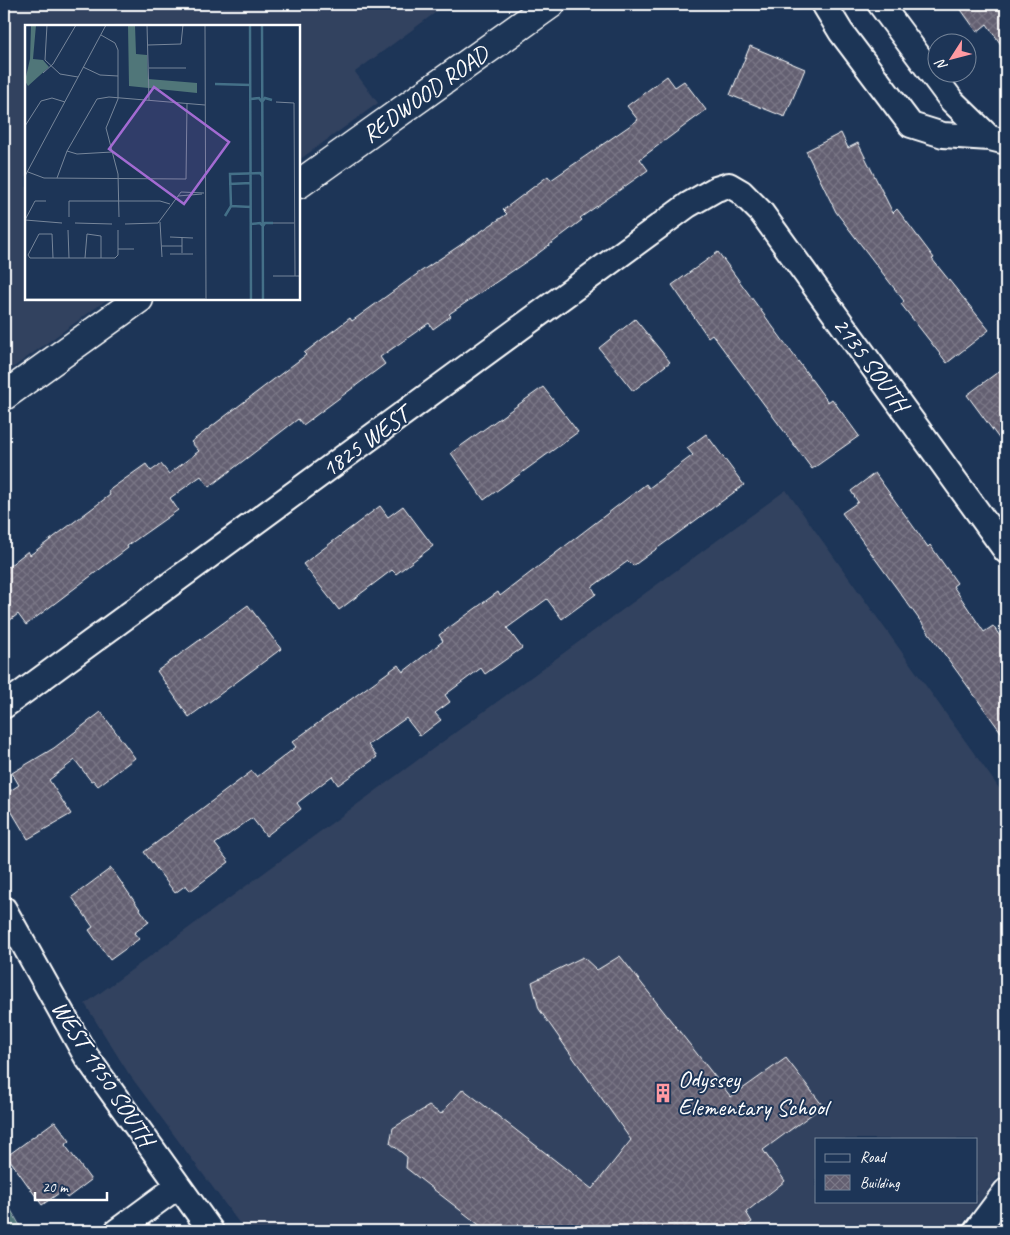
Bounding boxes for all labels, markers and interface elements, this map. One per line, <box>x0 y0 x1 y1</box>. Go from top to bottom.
inset map <box>25 25 300 300</box>
north arrow <box>928 32 978 82</box>
street label: REDWOOD ROAD <box>356 37 496 149</box>
text: N <box>931 55 951 74</box>
street label: 2135 SOUTH <box>827 311 918 421</box>
street label: 1825 WEST <box>315 397 419 484</box>
street label: WEST 1950 SOUTH <box>45 995 164 1155</box>
place label: Odyssey Elementary School <box>678 1064 832 1122</box>
building icon: Odyssey Elementary School <box>652 1082 674 1104</box>
legend <box>815 1138 978 1202</box>
text: Road <box>860 1148 887 1167</box>
scale bar <box>35 1170 108 1202</box>
text: Building <box>860 1174 900 1193</box>
text: 20 m <box>42 1178 69 1197</box>

